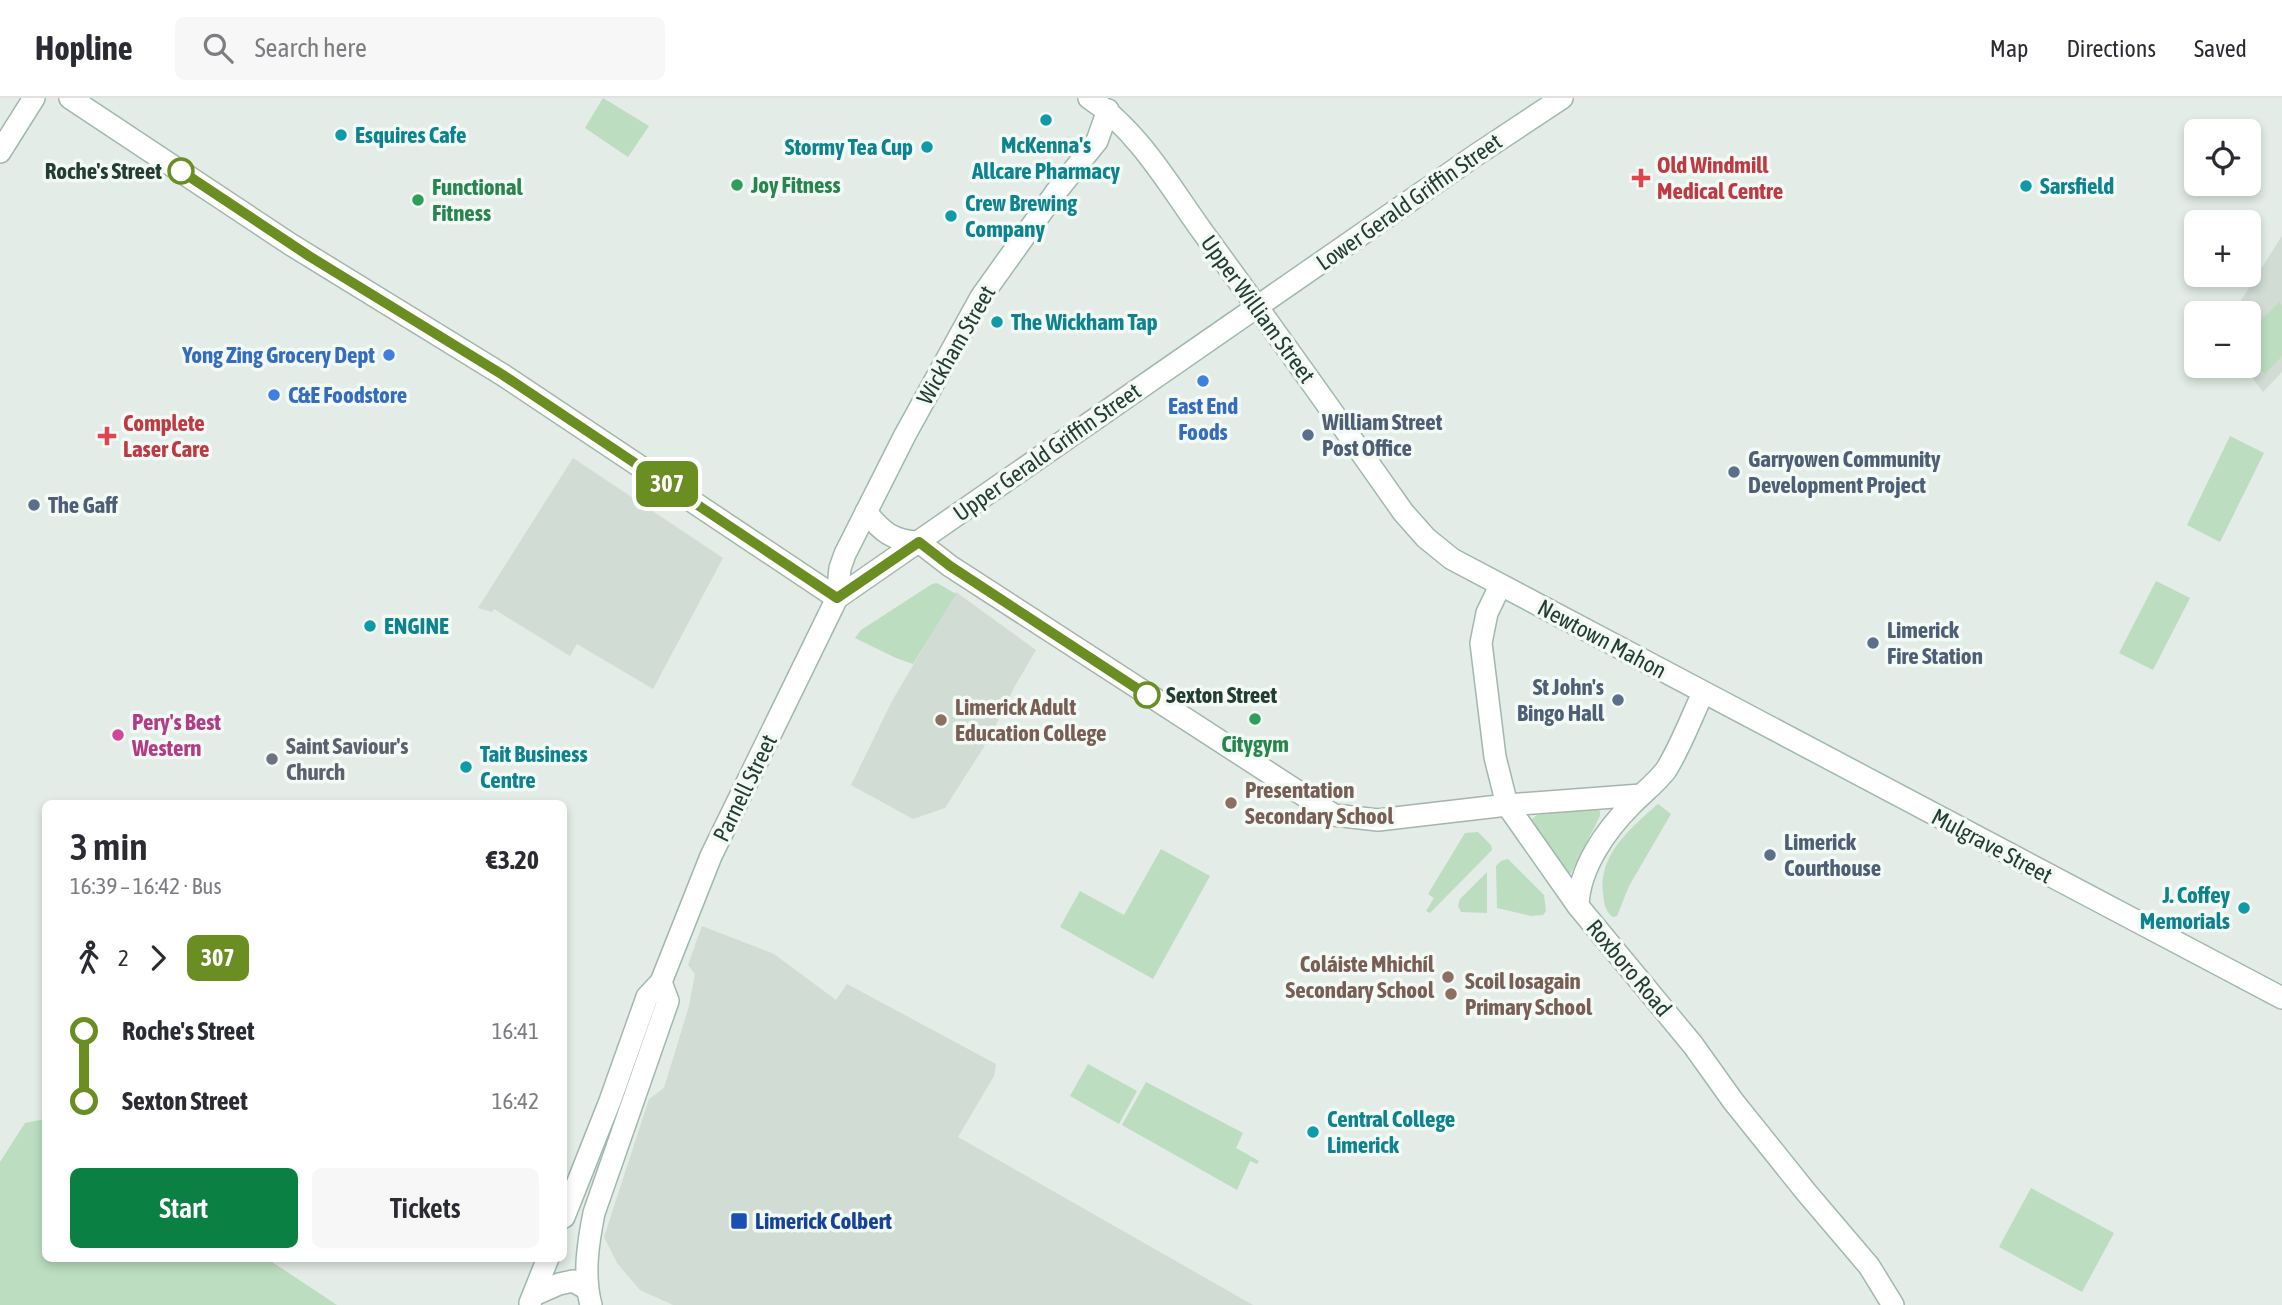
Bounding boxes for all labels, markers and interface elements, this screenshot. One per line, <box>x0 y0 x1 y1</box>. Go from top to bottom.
search box <box>175 17 665 80</box>
text: Hopline <box>35 29 133 67</box>
icon: search <box>199 29 237 67</box>
text: Search here <box>255 33 367 63</box>
text: Map <box>1990 35 2028 62</box>
text: Directions <box>2066 35 2156 62</box>
text: Saved <box>2194 35 2247 62</box>
marker: McKenna's Allcare Pharmacy <box>1038 112 1054 128</box>
map controls <box>2184 119 2261 378</box>
button: locate <box>2184 119 2261 196</box>
place label: Esquires Cafe <box>355 122 467 148</box>
marker: Esquires Cafe <box>333 127 349 143</box>
street label: Lower Gerald Griffin Street <box>1312 128 1506 276</box>
place label: McKenna's Allcare Pharmacy <box>971 132 1120 184</box>
place label: Stormy Tea Cup <box>785 134 913 160</box>
marker: Stormy Tea Cup <box>919 139 935 155</box>
place label: Old Windmill Medical Centre <box>1657 152 1783 204</box>
place label: Roche's Street <box>45 158 162 184</box>
marker: Roche's Street <box>168 158 194 184</box>
marker: Old Windmill Medical Centre <box>1631 168 1651 188</box>
place label: Joy Fitness <box>750 172 841 198</box>
place label: Sarsfield <box>2040 173 2114 199</box>
place label: Functional Fitness <box>432 174 523 226</box>
marker: Joy Fitness <box>729 177 745 193</box>
marker: Sarsfield <box>2018 178 2034 194</box>
place label: Crew Brewing Company <box>965 190 1077 242</box>
marker: Functional Fitness <box>410 192 426 208</box>
marker: Crew Brewing Company <box>943 208 959 224</box>
button: + <box>2184 210 2261 287</box>
street label: Upper William Street <box>1196 230 1320 388</box>
street label: Wickham Street <box>912 281 1000 409</box>
button: − <box>2184 301 2261 378</box>
place label: The Wickham Tap <box>1011 309 1158 335</box>
marker: The Wickham Tap <box>989 314 1005 330</box>
place label: Yong Zing Grocery Dept <box>181 342 375 368</box>
marker: Yong Zing Grocery Dept <box>381 347 397 363</box>
marker: East End Foods <box>1195 373 1211 389</box>
street label: Upper Gerald Griffin Street <box>949 378 1145 526</box>
place label: C&E Foodstore <box>288 382 407 408</box>
marker: C&E Foodstore <box>266 387 282 403</box>
place label: East End Foods <box>1168 393 1238 445</box>
place label: William Street Post Office <box>1321 409 1443 461</box>
place label: Complete Laser Care <box>123 410 209 462</box>
marker: Complete Laser Care <box>97 426 117 446</box>
marker: William Street Post Office <box>1300 427 1316 443</box>
place label: Garryowen Community Development Project <box>1748 446 1941 498</box>
line badge: 307 <box>627 461 707 507</box>
marker: Garryowen Community Development Project <box>1726 464 1742 480</box>
text: 307 <box>650 470 684 497</box>
place label: The Gaff <box>48 492 118 518</box>
marker: The Gaff <box>26 497 42 513</box>
street label: Newtown Mahon <box>1533 594 1671 684</box>
place label: ENGINE <box>384 613 449 639</box>
place label: Limerick Fire Station <box>1887 617 1983 669</box>
marker: ENGINE <box>362 618 378 634</box>
marker: Limerick Fire Station <box>1865 635 1881 651</box>
place label: St John's Bingo Hall <box>1517 674 1605 726</box>
marker: Sexton Street <box>1134 682 1160 708</box>
place label: Sexton Street <box>1166 682 1278 708</box>
marker: St John's Bingo Hall <box>1610 692 1626 708</box>
place label: Limerick Adult Education College <box>955 694 1106 746</box>
place label: Pery's Best Western <box>131 709 221 761</box>
marker: Citygym <box>1247 711 1263 727</box>
marker: Limerick Adult Education College <box>933 712 949 728</box>
marker: Pery's Best Western <box>110 727 126 743</box>
street label: Parnell Street <box>708 730 782 846</box>
place label: Citygym <box>1221 731 1289 757</box>
place label: Saint Saviour's Church <box>286 733 408 785</box>
place label: Tait Business Centre <box>480 741 588 793</box>
marker: Saint Saviour's Church <box>264 751 280 767</box>
marker: Tait Business Centre <box>458 759 474 775</box>
place label: Presentation Secondary School <box>1245 777 1394 829</box>
marker: Presentation Secondary School <box>1223 795 1239 811</box>
street label: Mulgrave Street <box>1927 803 2057 889</box>
text: 3 min <box>70 825 148 868</box>
place label: Limerick Courthouse <box>1784 829 1881 881</box>
text: €3.20 <box>486 845 539 875</box>
marker: Limerick Courthouse <box>1762 847 1778 863</box>
text: 16:39 – 16:42 · Bus <box>70 873 222 899</box>
place label: J. Coffey Memorials <box>2140 882 2231 934</box>
marker: J. Coffey Memorials <box>2236 900 2252 916</box>
street label: Roxboro Road <box>1581 915 1677 1021</box>
icon: walk <box>70 939 108 977</box>
icon: forward <box>139 939 177 977</box>
text: 307 <box>201 944 235 971</box>
text: 2 <box>118 945 129 971</box>
place label: Coláiste Mhichíl Secondary School <box>1285 951 1435 1003</box>
place label: Scoil Iosagain Primary School <box>1465 968 1593 1020</box>
marker: Coláiste Mhichíl Secondary School <box>1440 969 1456 985</box>
marker: Scoil Iosagain Primary School <box>1443 986 1459 1002</box>
text: Roche's Street <box>122 1016 255 1046</box>
text: 16:41 <box>492 1018 539 1044</box>
text: Sexton Street <box>122 1086 248 1116</box>
text: 16:42 <box>492 1088 539 1114</box>
place label: Central College Limerick <box>1327 1106 1455 1158</box>
marker: Central College Limerick <box>1305 1124 1321 1140</box>
button: Start <box>70 1168 298 1248</box>
button: Tickets <box>312 1168 539 1248</box>
place label: Limerick Colbert <box>755 1208 892 1234</box>
marker: Limerick Colbert <box>729 1211 749 1231</box>

